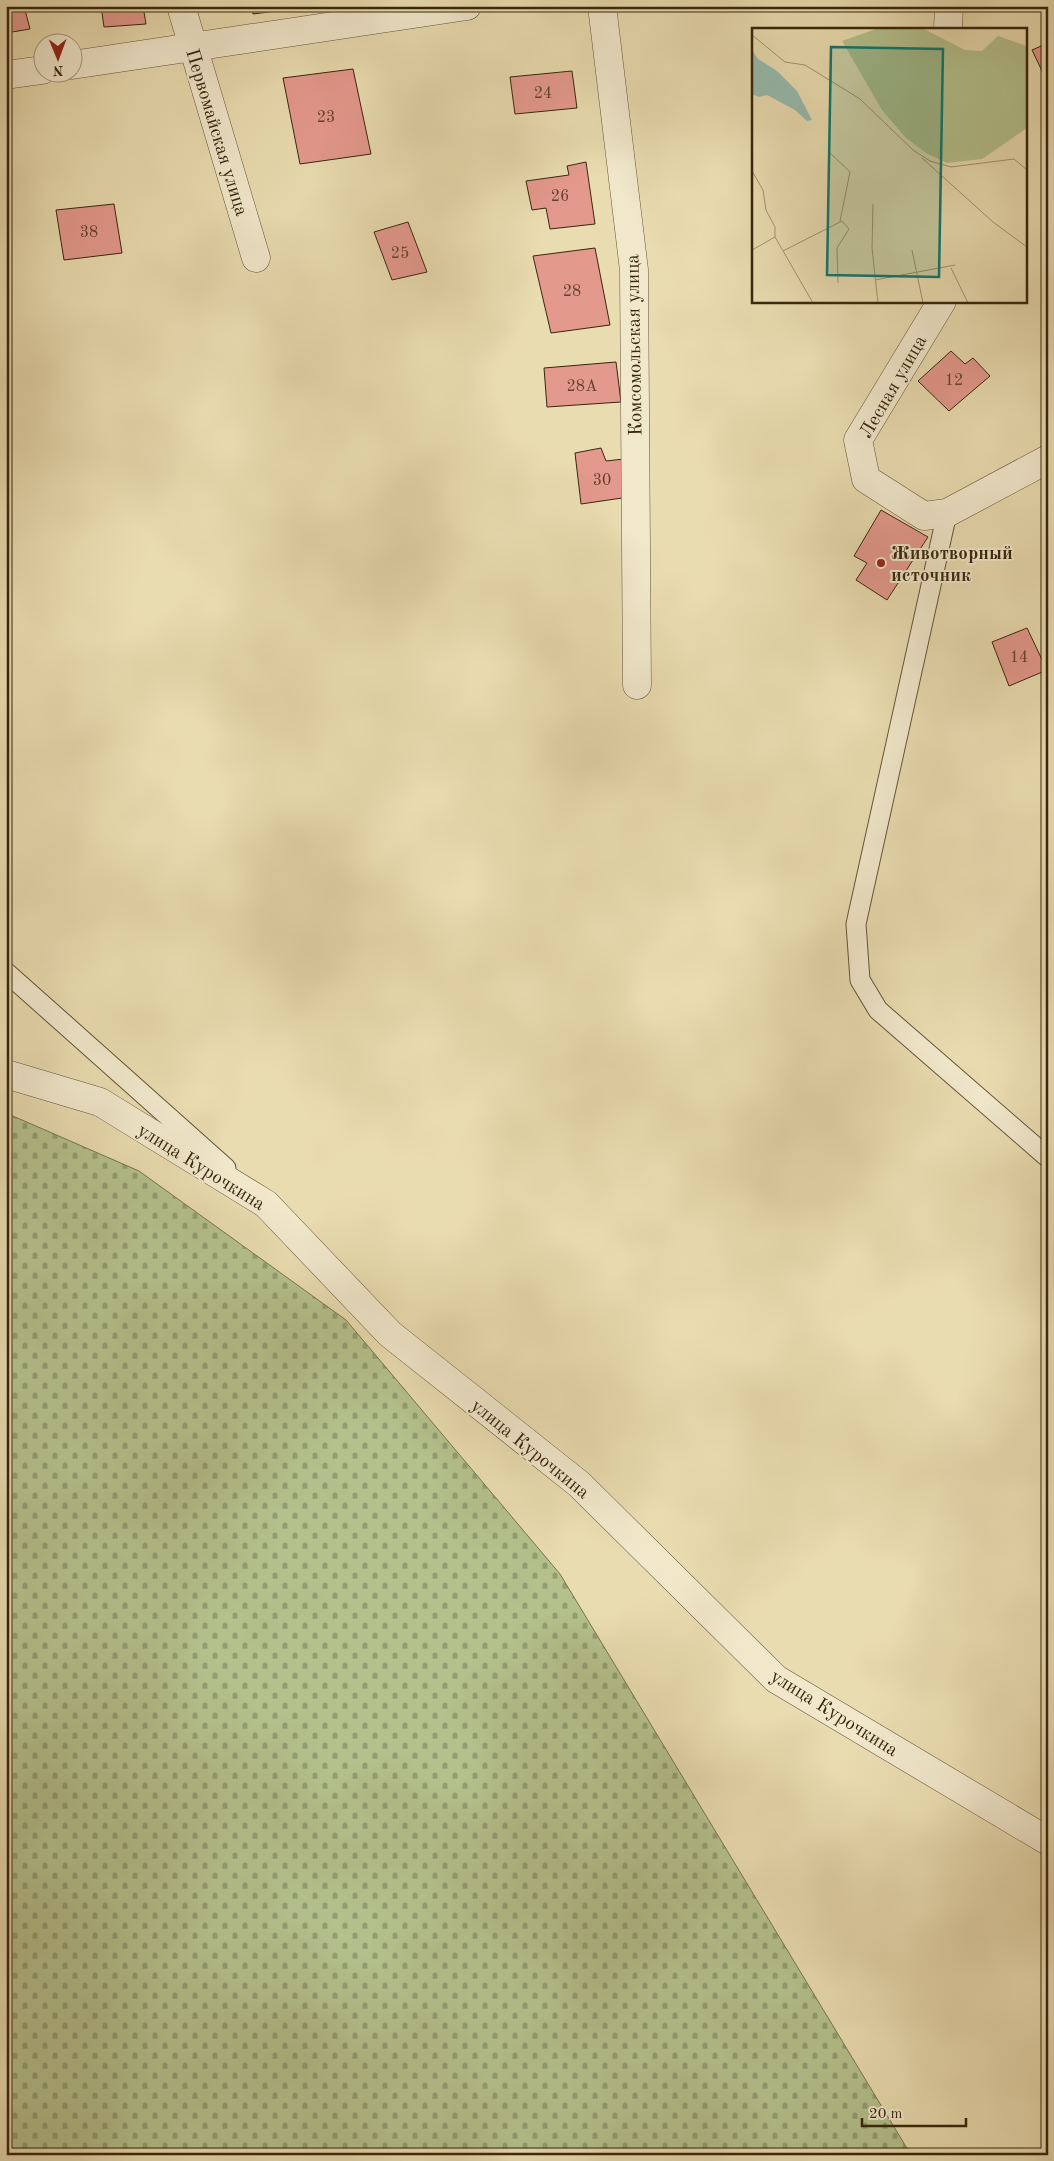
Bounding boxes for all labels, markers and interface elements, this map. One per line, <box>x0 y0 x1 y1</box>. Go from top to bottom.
inset map <box>752 28 1026 302</box>
north arrow <box>32 32 82 82</box>
street label: Первомайская улица <box>181 47 250 219</box>
text: N <box>52 63 64 77</box>
house number: 24 <box>534 86 552 102</box>
house number: 23 <box>317 110 335 126</box>
house number: 26 <box>551 189 569 205</box>
house number: 38 <box>80 225 98 241</box>
house number: 25 <box>391 246 409 262</box>
street label: Комсомольская улица <box>624 253 647 436</box>
house number: 28 <box>563 284 581 300</box>
street label: Лесная улица <box>857 332 932 442</box>
house number: 12 <box>945 373 963 389</box>
house number: 28А <box>567 379 597 395</box>
house number: 30 <box>593 473 611 489</box>
place label: Животворный источник <box>891 545 1013 586</box>
marker: Животворный источник <box>875 557 887 569</box>
house number: 14 <box>1010 650 1028 666</box>
street label: улица Курочкина <box>134 1121 268 1215</box>
street label: улица Курочкина <box>467 1397 593 1504</box>
street label: улица Курочкина <box>767 1667 901 1761</box>
scale bar <box>862 2096 965 2128</box>
text: 20 m <box>869 2107 903 2122</box>

